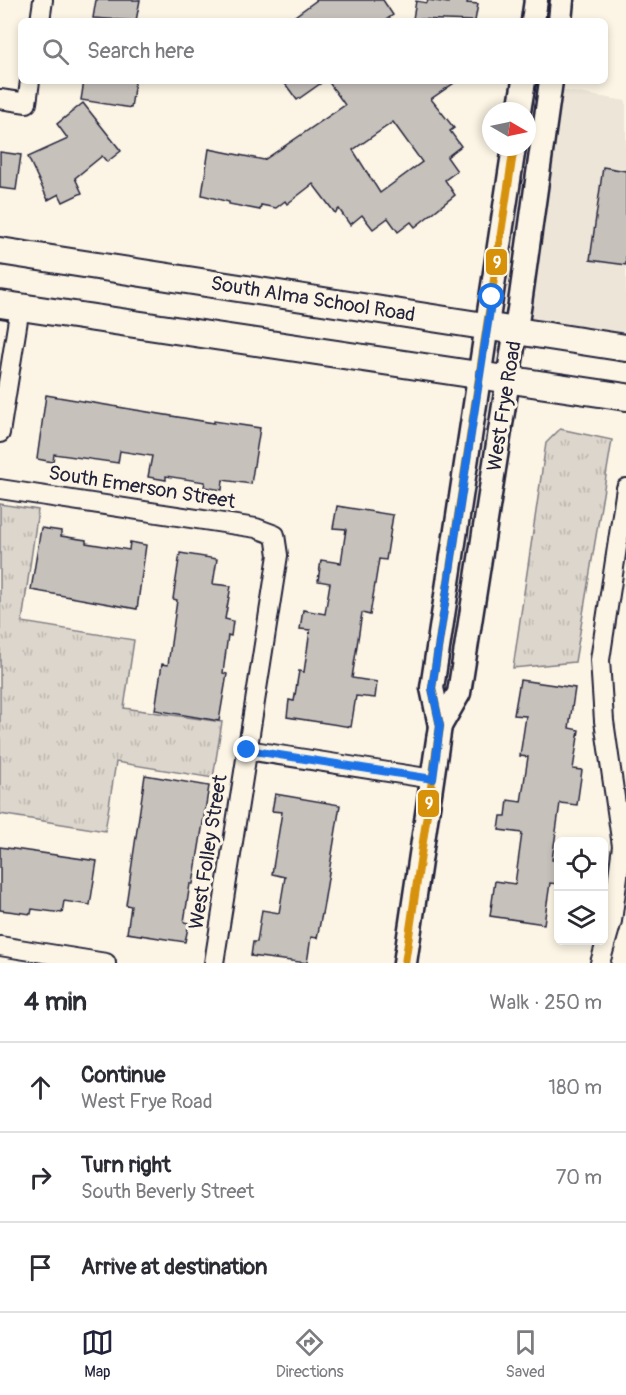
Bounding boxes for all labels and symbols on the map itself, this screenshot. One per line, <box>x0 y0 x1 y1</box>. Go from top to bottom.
north arrow <box>482 102 536 156</box>
line badge: 9 <box>485 248 508 276</box>
text: 9 <box>493 253 501 273</box>
street label: South Alma School Road <box>209 270 417 328</box>
route start <box>478 283 504 309</box>
street label: West Frye Road <box>481 339 527 473</box>
street label: South Emerson Street <box>47 460 238 514</box>
route end <box>233 736 259 762</box>
street label: West Folley Street <box>183 772 233 931</box>
line badge: 9 <box>417 789 440 818</box>
text: 9 <box>425 794 433 814</box>

